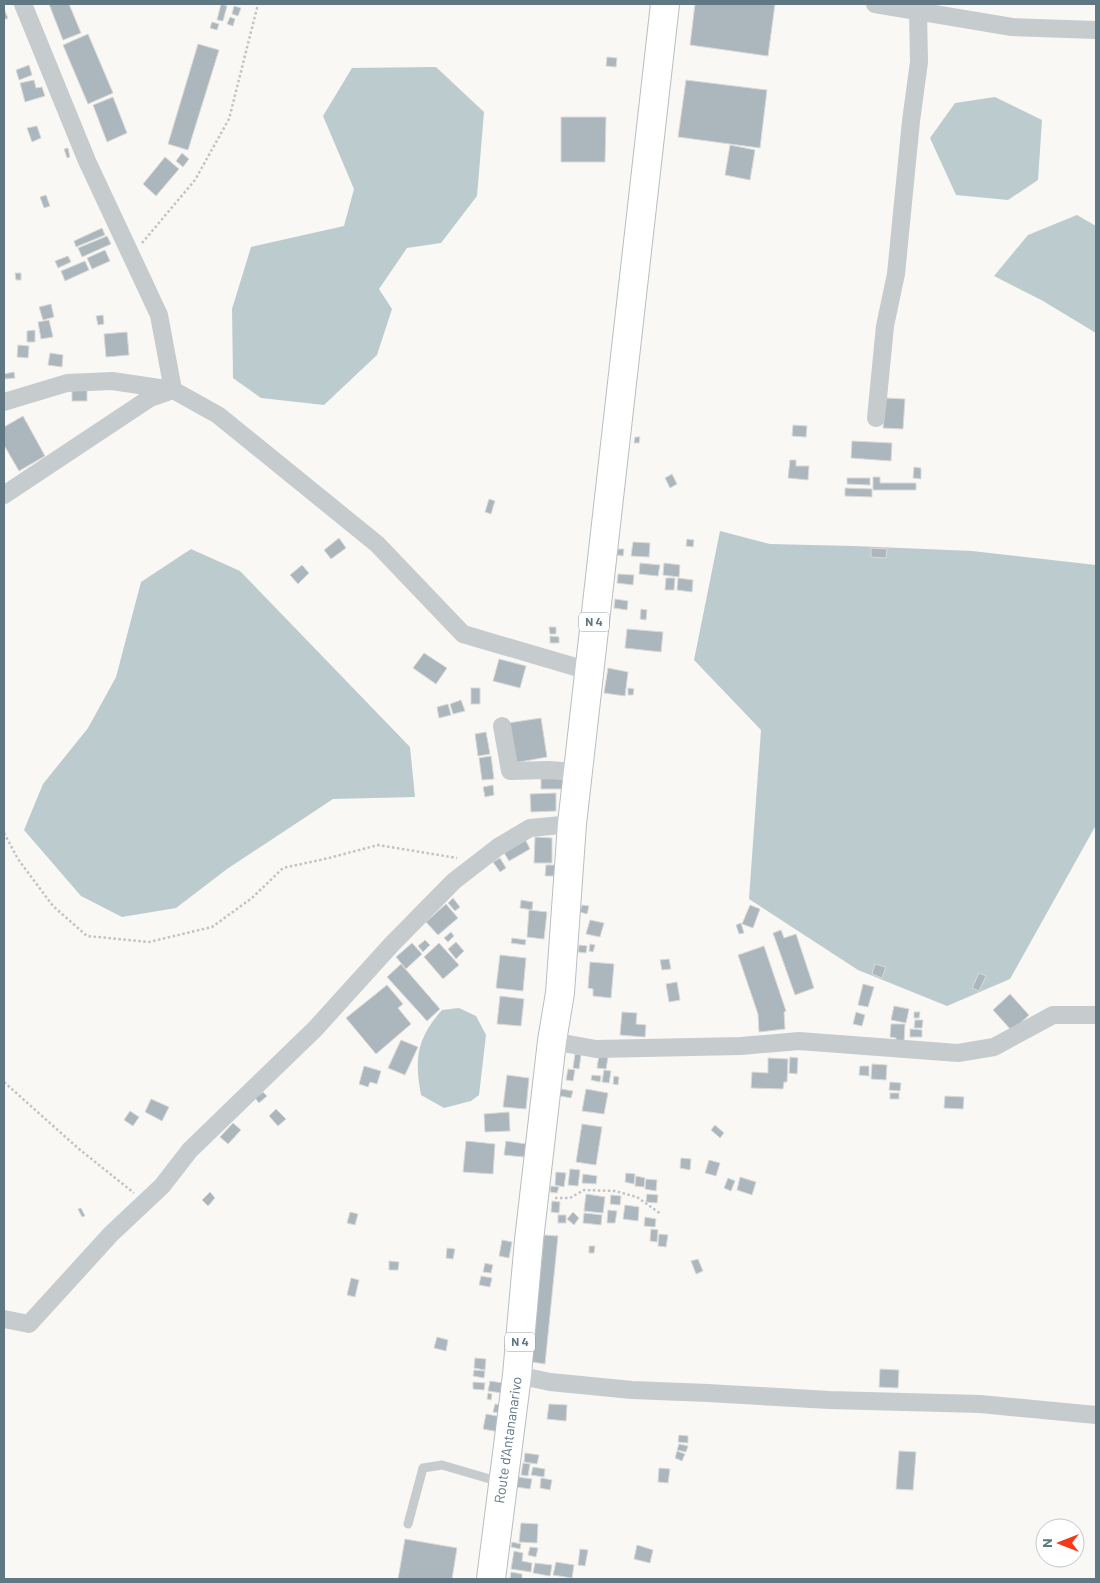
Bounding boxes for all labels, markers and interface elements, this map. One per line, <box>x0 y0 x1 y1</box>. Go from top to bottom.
road number: N 4 <box>579 612 609 632</box>
road number: N 4 <box>505 1332 535 1351</box>
street label: Route d'Antananarivo <box>490 1375 525 1504</box>
north arrow <box>1035 1518 1085 1568</box>
text: N <box>1038 1538 1055 1548</box>

